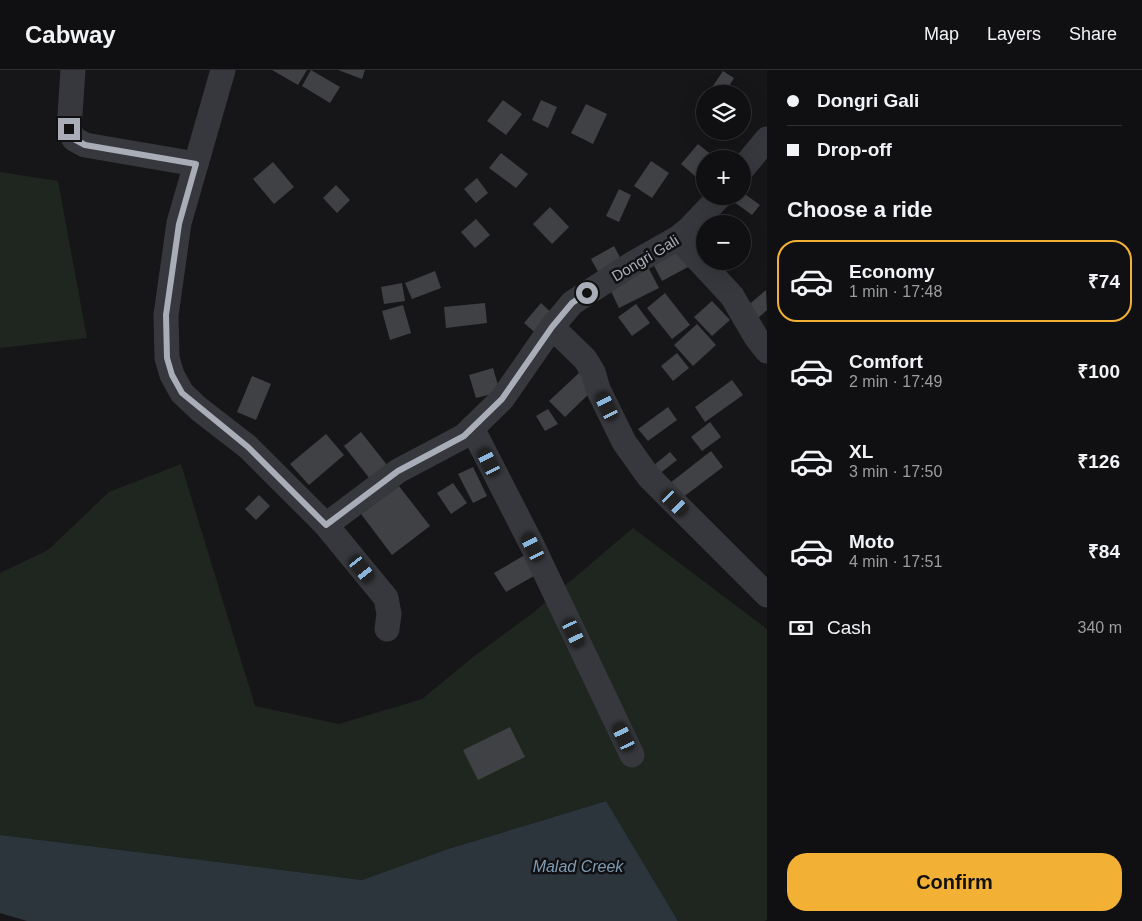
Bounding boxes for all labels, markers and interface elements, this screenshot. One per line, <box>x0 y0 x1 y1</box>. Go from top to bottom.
text: Cabway <box>25 21 116 48</box>
text: Map <box>924 24 959 44</box>
text: Layers <box>987 24 1041 44</box>
text: Share <box>1069 24 1117 44</box>
map controls <box>696 85 751 270</box>
button: layers <box>696 85 751 140</box>
text: Dongri Gali <box>817 90 919 111</box>
route end <box>58 118 80 140</box>
text: Drop-off <box>817 139 892 160</box>
button: + <box>696 150 751 205</box>
text: Choose a ride <box>787 197 932 222</box>
button: − <box>696 215 751 270</box>
street label: Dongri Gali <box>608 231 682 285</box>
icon: car <box>789 259 834 304</box>
text: Economy <box>849 261 935 282</box>
text: ₹74 <box>1088 271 1120 292</box>
route start <box>576 282 598 304</box>
text: 1 min · 17:48 <box>849 283 942 300</box>
icon: car <box>789 349 834 394</box>
text: Comfort <box>849 351 923 372</box>
text: ₹100 <box>1077 361 1120 382</box>
text: 2 min · 17:49 <box>849 373 942 390</box>
car <box>593 389 620 423</box>
icon: car <box>789 439 834 484</box>
text: XL <box>849 441 873 462</box>
car <box>475 445 502 479</box>
text: ₹126 <box>1077 451 1120 472</box>
text: 3 min · 17:50 <box>849 463 942 480</box>
car <box>659 487 690 519</box>
icon: car <box>789 529 834 574</box>
car <box>519 530 546 564</box>
text: Moto <box>849 531 894 552</box>
text: ₹84 <box>1088 541 1120 562</box>
car <box>346 553 377 585</box>
text: 4 min · 17:51 <box>849 553 942 570</box>
icon: cash <box>787 614 815 642</box>
car <box>560 616 587 650</box>
text: Cash <box>827 617 871 638</box>
text: 340 m <box>1078 619 1122 636</box>
car <box>610 720 637 754</box>
button: Confirm <box>787 853 1122 911</box>
water label: Malad Creek <box>533 858 624 875</box>

